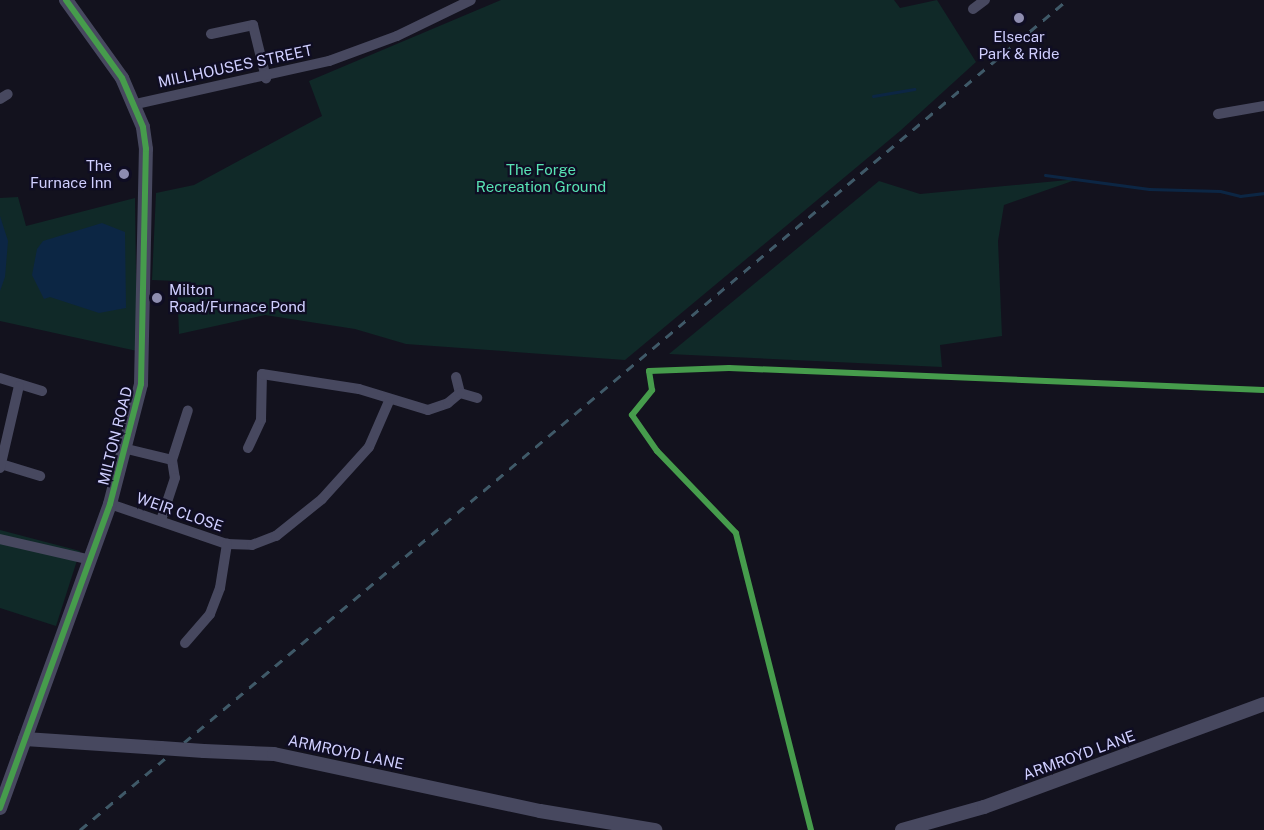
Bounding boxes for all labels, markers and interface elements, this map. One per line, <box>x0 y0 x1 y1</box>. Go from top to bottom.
marker: Elsecar Park & Ride <box>1012 11 1026 25</box>
place label: Elsecar Park & Ride <box>978 27 1060 62</box>
street label: MILLHOUSES STREET <box>156 41 314 91</box>
place label: The Furnace Inn <box>30 156 112 191</box>
park label: The Forge Recreation Ground <box>476 160 606 195</box>
marker: The Furnace Inn <box>117 167 131 181</box>
place label: Milton Road/Furnace Pond <box>169 280 306 315</box>
marker: Milton Road/Furnace Pond <box>150 291 164 305</box>
street label: MILTON ROAD <box>94 385 136 487</box>
street label: WEIR CLOSE <box>134 489 226 535</box>
street label: ARMROYD LANE <box>1020 726 1138 784</box>
street label: ARMROYD LANE <box>286 731 406 773</box>

